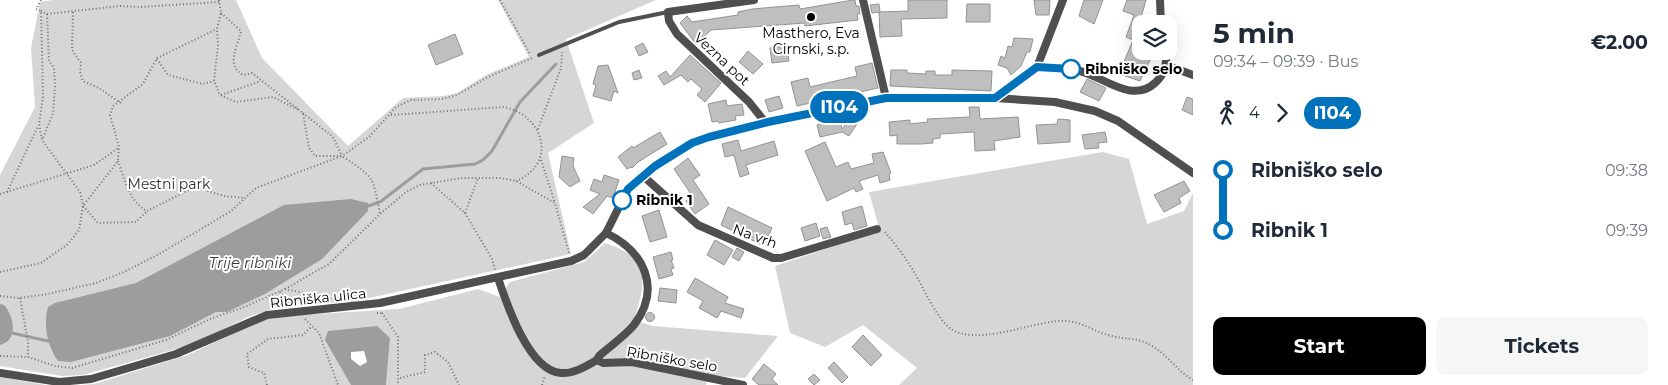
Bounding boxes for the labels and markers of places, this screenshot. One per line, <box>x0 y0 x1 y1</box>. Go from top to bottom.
marker: Masthero, Eva Cirnski, s.p. <box>805 11 817 23</box>
place label: Masthero, Eva Cirnski, s.p. <box>762 24 860 58</box>
marker: Ribniško selo <box>1061 59 1081 79</box>
place label: Ribniško selo <box>1085 60 1182 78</box>
marker: Ribnik 1 <box>612 190 632 210</box>
place label: Ribnik 1 <box>636 191 693 209</box>

